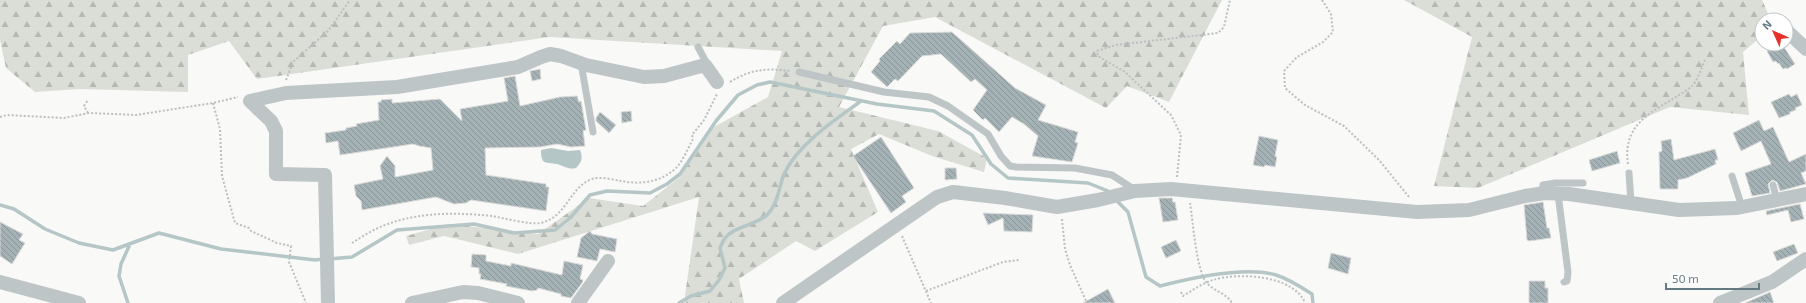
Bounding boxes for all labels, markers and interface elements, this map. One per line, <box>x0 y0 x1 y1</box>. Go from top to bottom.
north arrow <box>1754 12 1794 52</box>
text: N <box>1759 17 1774 32</box>
scale bar <box>1666 265 1759 291</box>
text: 50 m <box>1672 271 1699 285</box>

